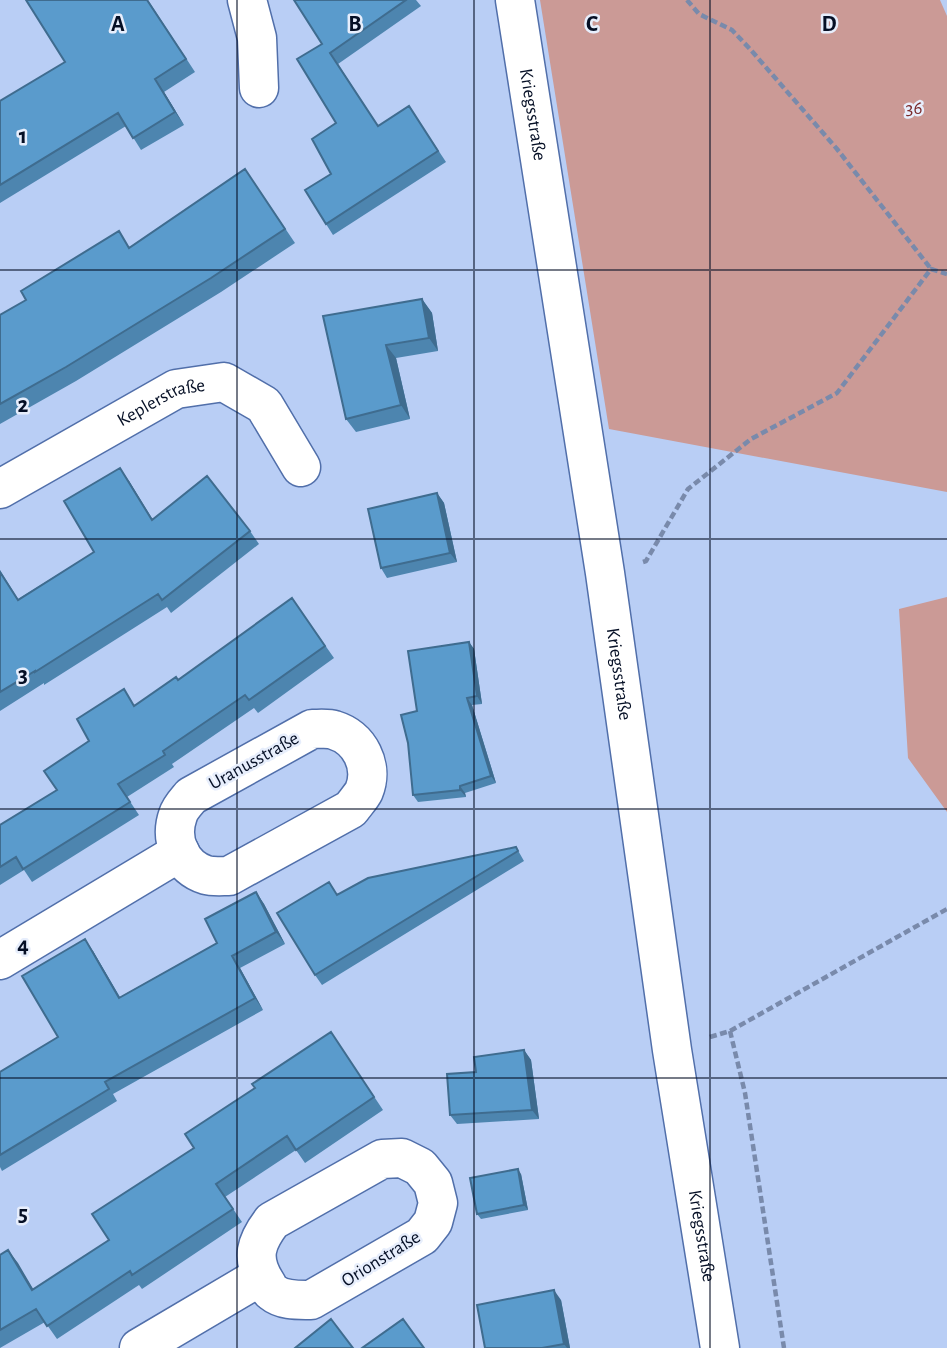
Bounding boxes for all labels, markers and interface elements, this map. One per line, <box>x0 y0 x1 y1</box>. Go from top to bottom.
text: A <box>111 13 125 36</box>
text: B <box>348 13 362 36</box>
text: C <box>586 13 598 36</box>
text: D <box>821 13 837 36</box>
street label: Kriegsstraße <box>516 67 550 162</box>
park label: 36 <box>906 99 922 118</box>
text: 1 <box>19 125 27 148</box>
street label: Keplerstraße <box>114 375 206 430</box>
text: 2 <box>18 394 29 417</box>
street label: Kriegsstraße <box>603 627 635 721</box>
text: 3 <box>18 664 28 687</box>
street label: Uranusstraße <box>206 729 302 793</box>
text: 4 <box>17 934 29 957</box>
street label: Kriegsstraße <box>685 1189 719 1283</box>
text: 5 <box>18 1203 28 1226</box>
street label: Orionstraße <box>338 1227 424 1291</box>

